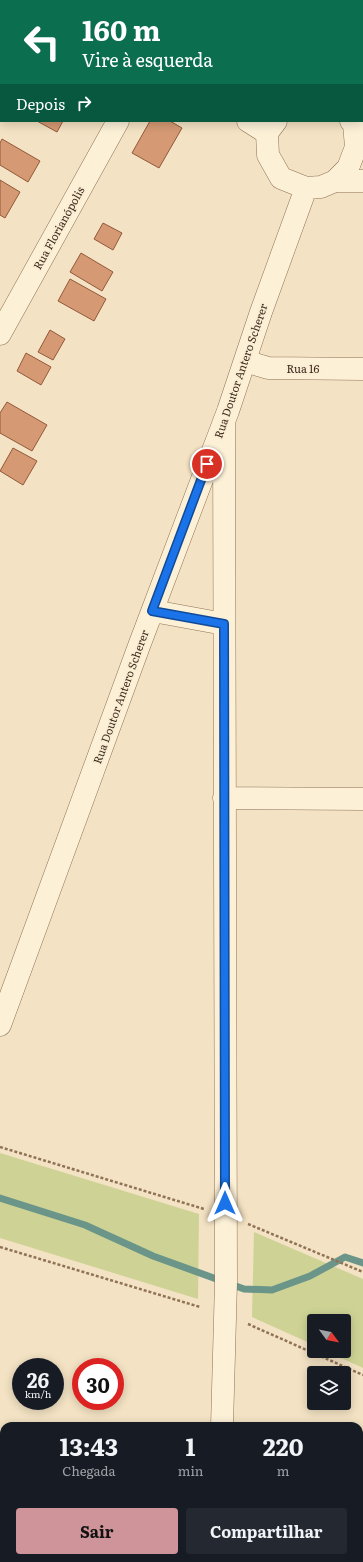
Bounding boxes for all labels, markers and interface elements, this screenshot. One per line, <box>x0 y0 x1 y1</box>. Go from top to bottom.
text: 160 m <box>82 8 161 50</box>
icon: left <box>16 16 68 68</box>
text: Vire à esquerda <box>82 46 213 73</box>
text: Depois <box>16 92 65 115</box>
icon: right <box>73 92 95 114</box>
street label: Rua Florianópolis <box>29 183 88 272</box>
street label: Rua Doutor Antero Scherer <box>209 300 271 440</box>
street label: Rua 16 <box>287 360 320 376</box>
pin <box>190 447 224 481</box>
icon: arrive <box>196 453 218 475</box>
street label: Rua Doutor Antero Scherer <box>88 627 152 766</box>
position arrow <box>204 1182 246 1224</box>
north arrow <box>307 1314 351 1358</box>
map controls <box>307 1314 351 1410</box>
speed limit sign: 30 <box>72 1358 124 1410</box>
text: 26 <box>27 1364 49 1394</box>
button: layers <box>307 1366 351 1410</box>
text: km/h <box>25 1386 51 1401</box>
text: 13:43 <box>60 1428 118 1463</box>
text: 1 <box>186 1428 196 1463</box>
text: 220 <box>263 1428 303 1463</box>
text: Chegada <box>62 1461 116 1480</box>
text: min <box>178 1461 203 1480</box>
text: m <box>277 1461 289 1480</box>
button: Sair <box>16 1508 178 1554</box>
button: Compartilhar <box>186 1508 347 1554</box>

